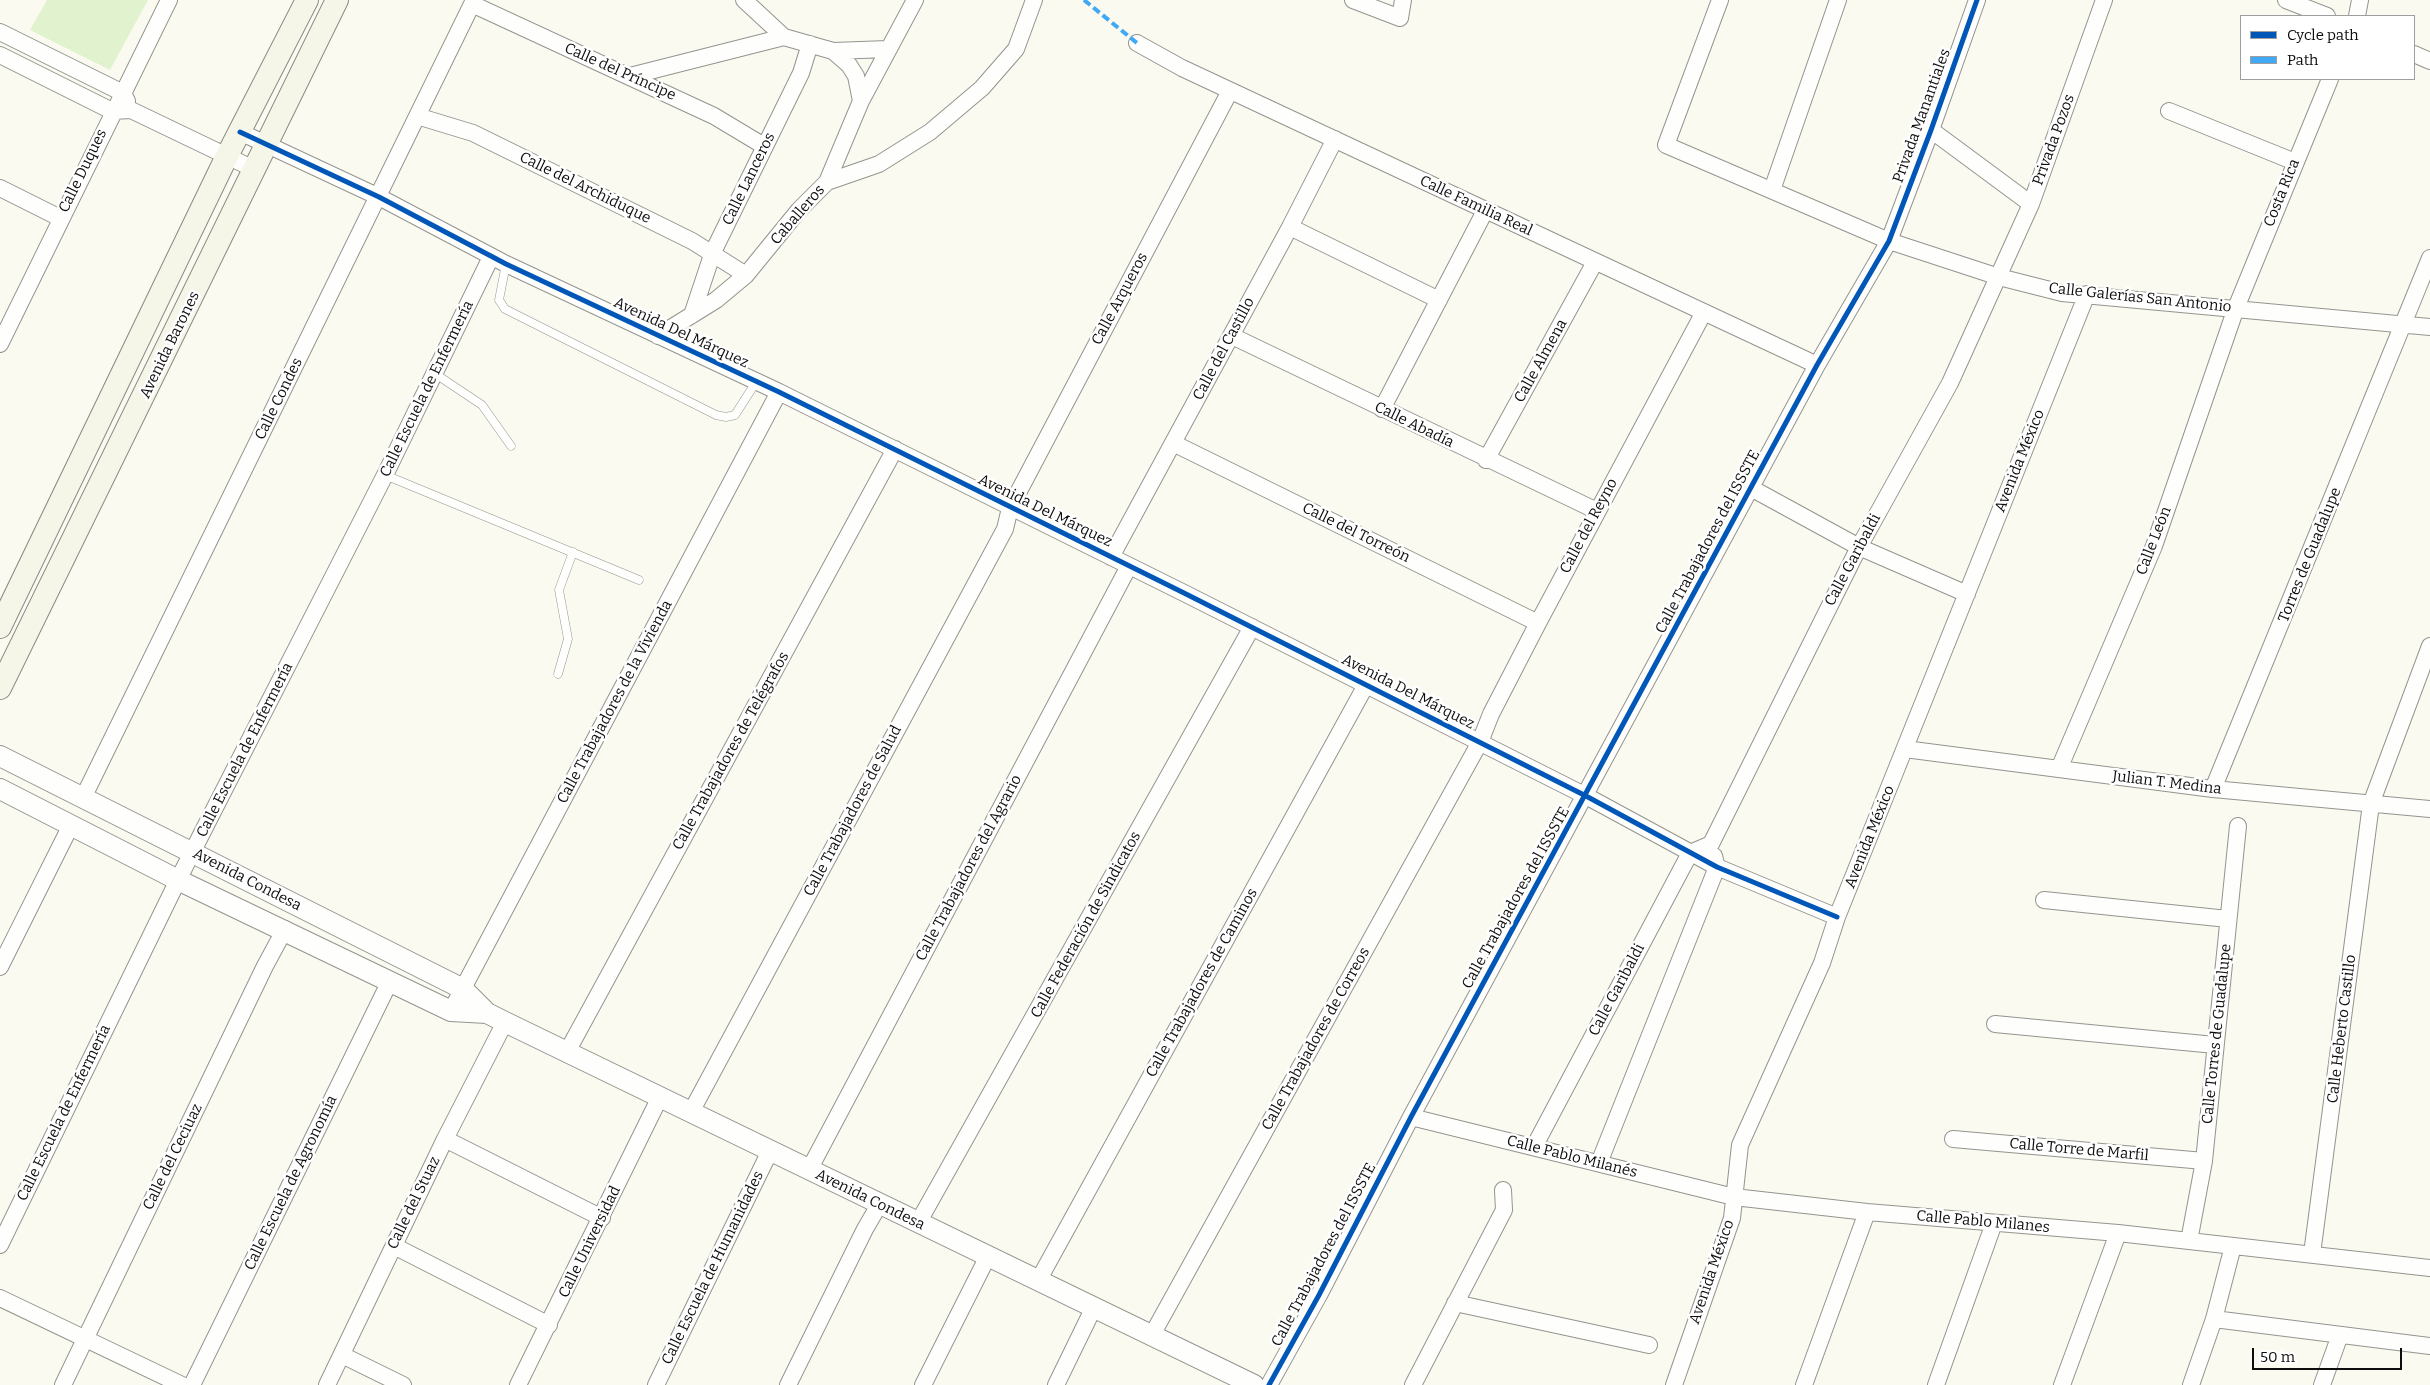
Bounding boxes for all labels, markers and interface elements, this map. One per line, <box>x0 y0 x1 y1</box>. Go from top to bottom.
legend <box>2240 15 2415 80</box>
text: Cycle path <box>2287 26 2359 44</box>
street label: Calle del Príncipe <box>561 39 679 105</box>
street label: Privada Manantiales <box>1889 47 1955 185</box>
text: Path <box>2287 51 2318 69</box>
street label: Privada Pozos <box>2029 92 2079 188</box>
street label: Calle Duques <box>55 126 111 216</box>
street label: Calle Lanceros <box>719 130 779 228</box>
street label: Calle del Archiduque <box>516 148 654 228</box>
street label: Costa Rica <box>2260 157 2304 229</box>
street label: Calle Familia Real <box>1417 172 1535 240</box>
street label: Caballeros <box>767 181 829 249</box>
street label: Calle Arqueros <box>1088 250 1152 348</box>
street label: Calle Galerías San Antonio <box>2048 279 2232 317</box>
street label: Avenida Barones <box>136 289 204 401</box>
street label: Avenida Del Márquez <box>611 294 751 372</box>
street label: Calle del Castillo <box>1189 295 1259 403</box>
street label: Calle Escuela de Enfermería <box>376 298 478 480</box>
street label: Calle Almena <box>1511 316 1571 406</box>
street label: Calle Condes <box>251 355 307 443</box>
street label: Calle Abadía <box>1371 398 1457 452</box>
street label: Avenida México <box>1991 407 2049 515</box>
street label: Calle Trabajadores del ISSSTE <box>1652 447 1764 637</box>
street label: Avenida Del Márquez <box>975 471 1115 551</box>
street label: Calle del Reyno <box>1556 475 1622 577</box>
street label: Torres de Guadalupe <box>2275 485 2345 625</box>
street label: Calle del Torreón <box>1299 499 1413 567</box>
street label: Calle León <box>2133 504 2175 578</box>
street label: Calle Garibaldi <box>1821 511 1885 609</box>
street label: Calle Trabajadores de la Vivienda <box>554 597 676 807</box>
street label: Calle Trabajadores de Telégrafos <box>669 649 793 853</box>
street label: Avenida Del Márquez <box>1339 651 1477 733</box>
street label: Calle Escuela de Enfermería <box>193 660 297 840</box>
street label: Calle Trabajadores de Salud <box>800 722 906 900</box>
street label: Julian T. Medina <box>2112 767 2222 799</box>
street label: Calle Trabajadores del Agrario <box>912 772 1026 964</box>
street label: Avenida México <box>1841 783 1899 891</box>
street label: Calle Trabajadores del ISSSTE <box>1458 804 1574 992</box>
street label: Calle Federación de Sindicatos <box>1027 829 1145 1021</box>
street label: Avenida Condesa <box>190 845 304 915</box>
street label: Calle Trabajadores de Caminos <box>1142 885 1262 1081</box>
street label: Calle Garibaldi <box>1585 941 1649 1039</box>
street label: Calle Torres de Guadalupe <box>2199 943 2235 1125</box>
street label: Calle Trabajadores de Correos <box>1258 944 1374 1134</box>
street label: Calle Heberto Castillo <box>2324 954 2360 1104</box>
street label: Calle Escuela de Enfermería <box>13 1022 115 1204</box>
street label: Calle Escuela de Agronomía <box>241 1093 341 1273</box>
street label: Calle del Ceciuaz <box>139 1101 207 1213</box>
street label: Calle Pablo Milanés <box>1505 1132 1639 1182</box>
street label: Calle Torre de Marfil <box>2008 1135 2150 1165</box>
street label: Calle del Stuaz <box>384 1154 444 1252</box>
street label: Calle Trabajadores del ISSSTE <box>1268 1160 1380 1350</box>
street label: Avenida Condesa <box>812 1166 928 1234</box>
street label: Calle Escuela de Humanidades <box>658 1168 768 1368</box>
street label: Calle Universidad <box>555 1183 625 1301</box>
street label: Calle Pablo Milanes <box>1916 1207 2050 1237</box>
street label: Avenida México <box>1686 1218 1738 1326</box>
scale bar <box>2255 1338 2405 1370</box>
text: 50 m <box>2260 1348 2295 1366</box>

